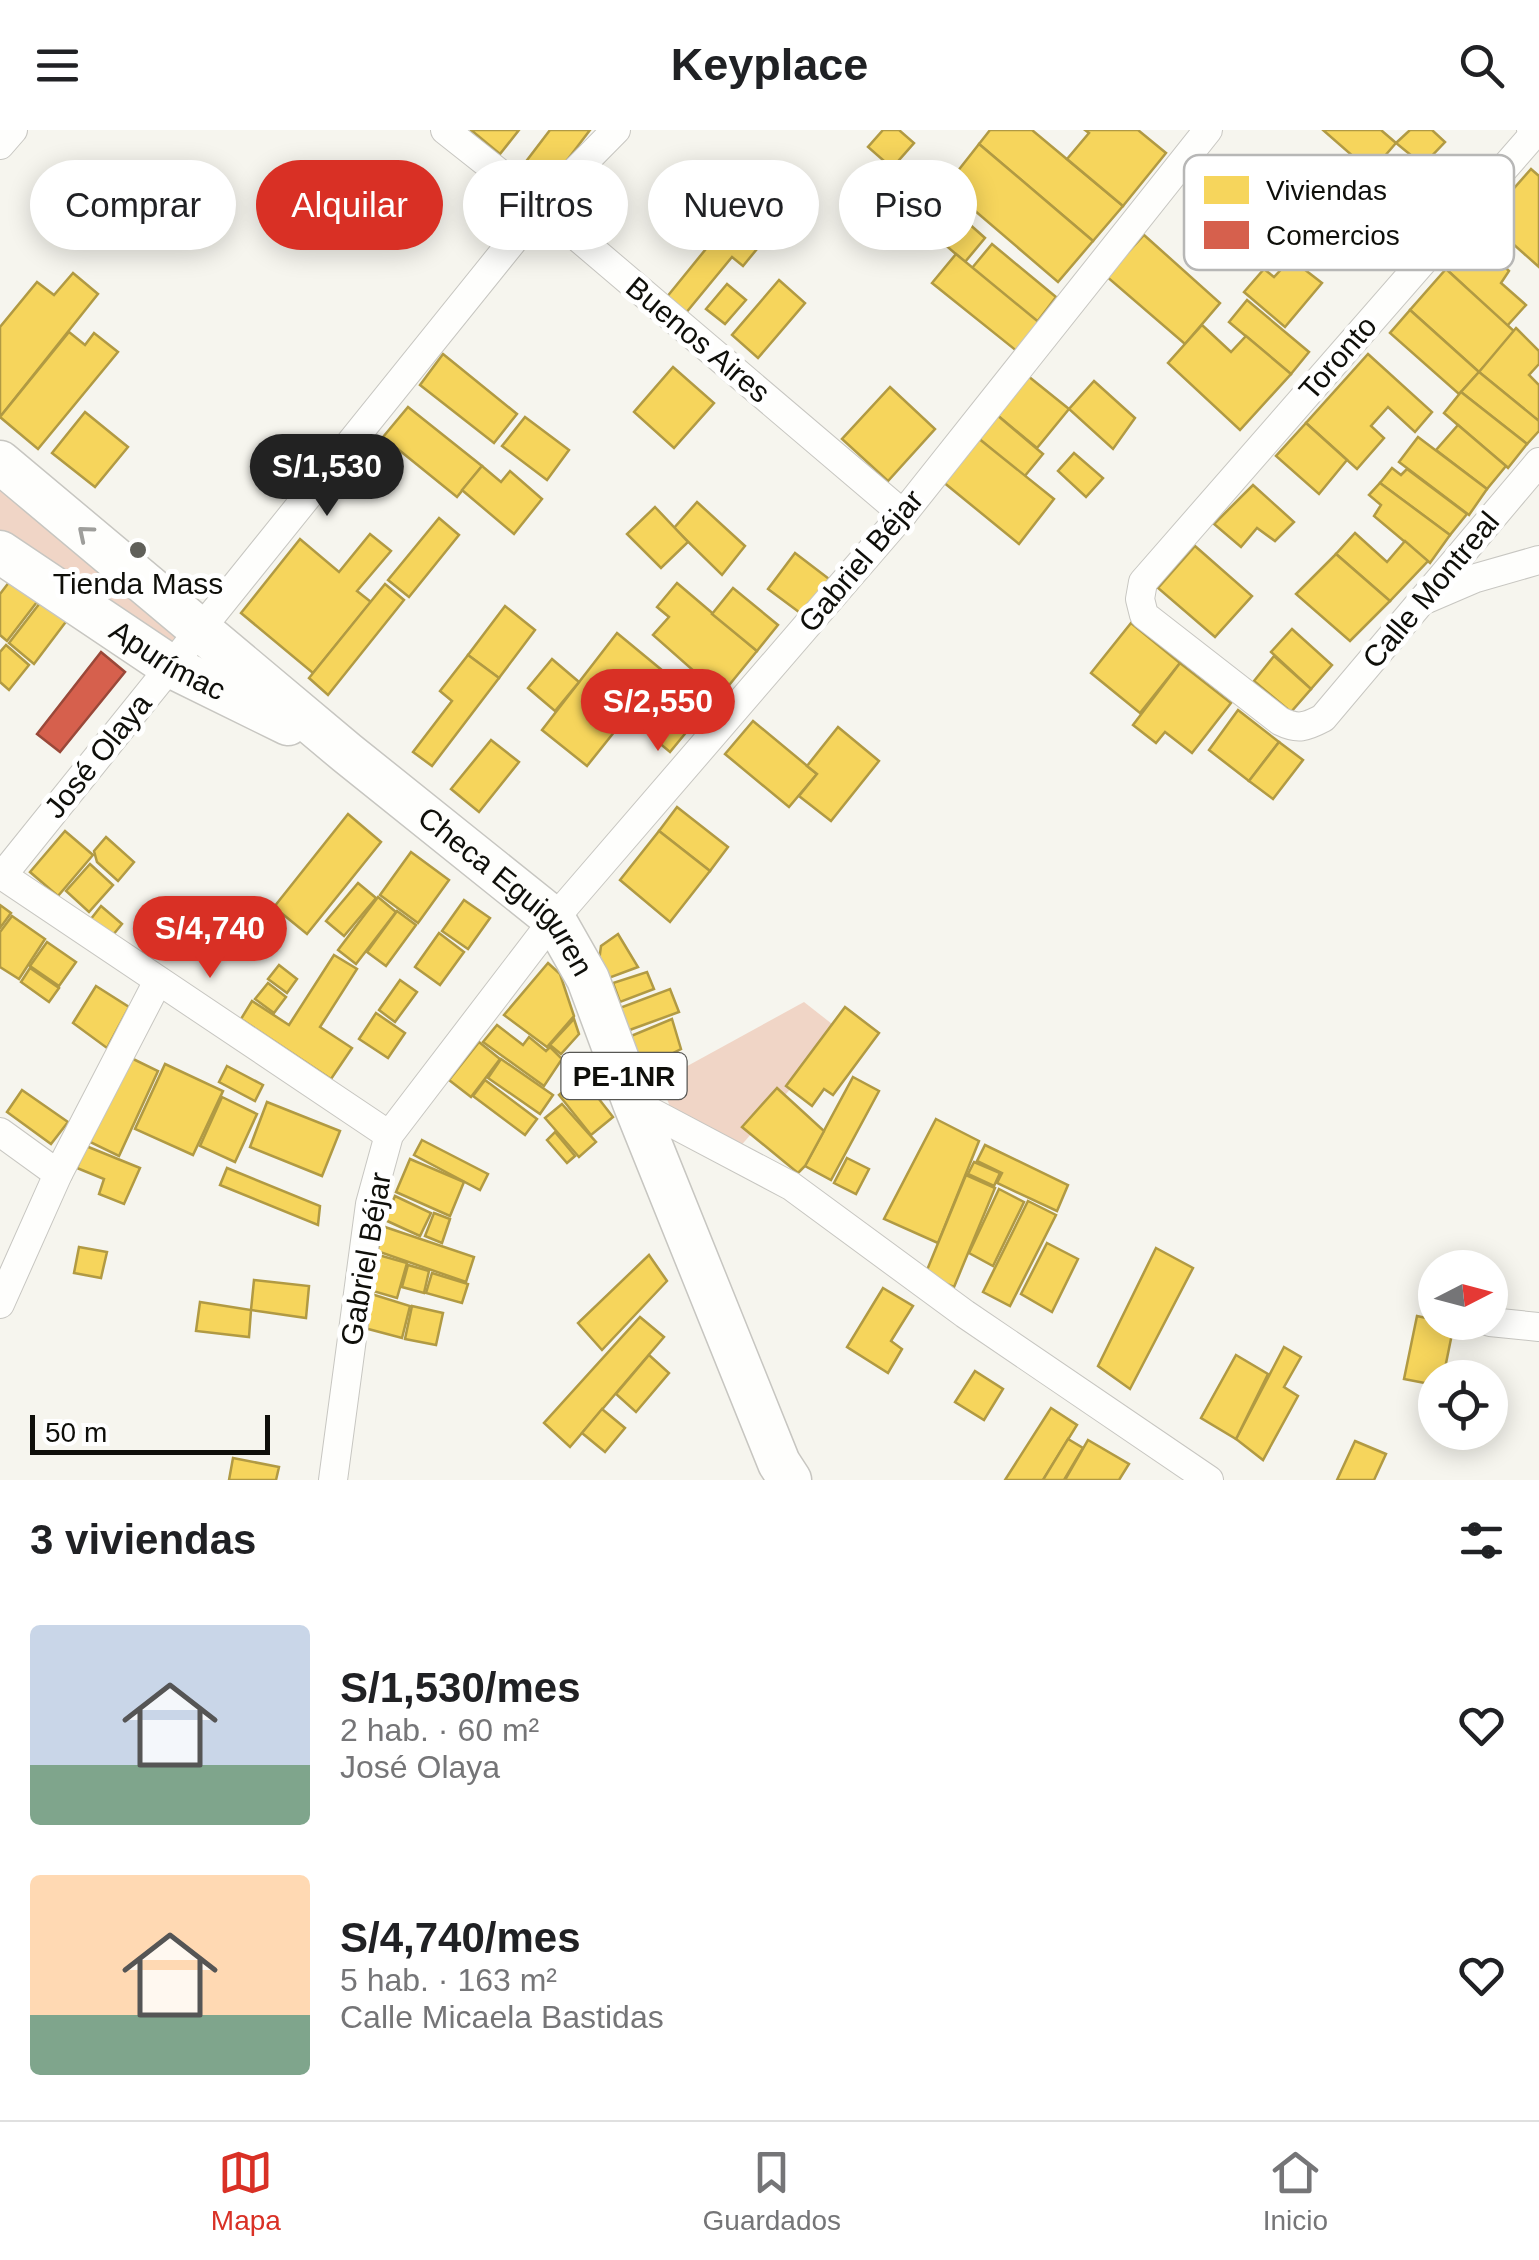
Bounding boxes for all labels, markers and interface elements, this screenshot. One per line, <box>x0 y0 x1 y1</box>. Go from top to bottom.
icon: menu <box>30 38 85 93</box>
icon: search <box>1454 38 1509 93</box>
text: Keyplace <box>671 39 868 90</box>
legend <box>1184 155 1514 270</box>
chip: Comprar <box>30 160 236 250</box>
chip: Alquilar <box>256 160 443 250</box>
chip: Filtros <box>463 160 628 250</box>
chip: Nuevo <box>648 160 819 250</box>
chip: Piso <box>839 160 977 250</box>
text: Viviendas <box>1266 175 1387 206</box>
text: Comercios <box>1266 220 1400 251</box>
street label: Buenos Aires <box>620 270 777 409</box>
street label: Toronto <box>1292 309 1383 406</box>
pin: S/1,530 <box>235 434 419 519</box>
text: S/1,530 <box>272 448 382 484</box>
street label: Gabriel Béjar <box>792 483 930 638</box>
street label: Calle Montreal <box>1356 505 1505 674</box>
one-way arrow <box>78 527 96 545</box>
marker: Tienda Mass <box>127 539 149 561</box>
place label: Tienda Mass <box>53 567 223 600</box>
street label: Apurímac <box>104 614 231 707</box>
pin: S/2,550 <box>566 669 750 754</box>
text: S/2,550 <box>603 683 713 719</box>
street label: José Olaya <box>38 687 158 824</box>
street label: Checa Eguiguren <box>412 800 600 981</box>
pin: S/4,740 <box>118 896 302 981</box>
text: S/4,740 <box>155 910 265 946</box>
road number: PE-1NR <box>562 1053 686 1099</box>
street label: Gabriel Béjar <box>334 1170 397 1348</box>
north arrow <box>1418 1250 1508 1340</box>
map controls <box>1418 1250 1508 1450</box>
button: locate <box>1418 1360 1508 1450</box>
scale bar <box>30 1410 270 1454</box>
text: 50 m <box>45 1417 107 1448</box>
icon: filters <box>1454 1513 1509 1568</box>
text: 3 viviendas <box>30 1516 256 1563</box>
text: S/1,530/mes <box>340 1664 581 1711</box>
icon: home <box>110 1665 230 1785</box>
icon: heart <box>1454 1698 1509 1753</box>
text: 2 hab. · 60 m² <box>340 1712 539 1748</box>
text: José Olaya <box>340 1749 500 1785</box>
text: S/4,740/mes <box>340 1914 581 1961</box>
icon: home <box>110 1915 230 2035</box>
icon: heart <box>1454 1948 1509 2003</box>
text: 5 hab. · 163 m² <box>340 1962 557 1998</box>
text: Calle Micaela Bastidas <box>340 1999 664 2035</box>
tab: Mapa <box>211 2145 281 2237</box>
tab: Guardados <box>703 2145 841 2237</box>
tab: Inicio <box>1263 2145 1328 2237</box>

